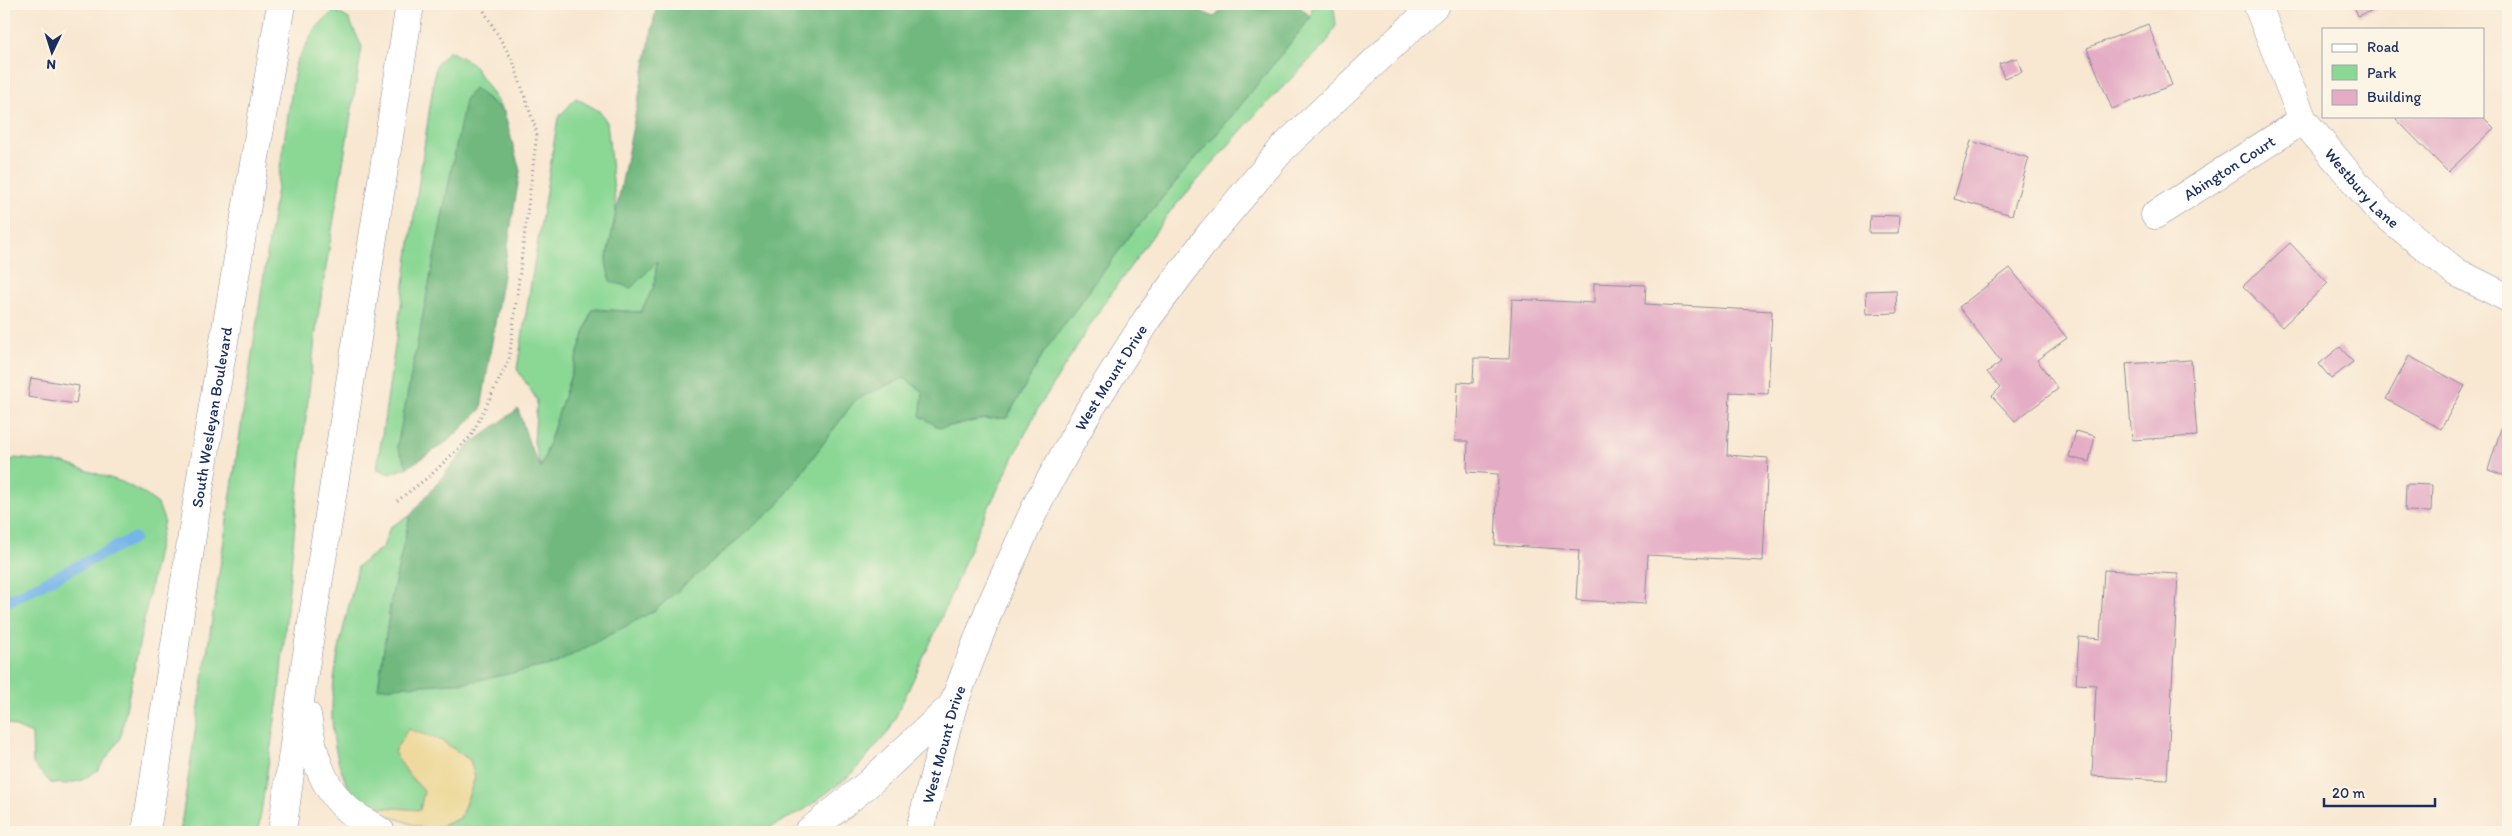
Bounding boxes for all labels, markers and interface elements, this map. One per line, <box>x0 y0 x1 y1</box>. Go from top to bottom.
north arrow <box>28 28 78 78</box>
legend <box>2322 28 2484 118</box>
text: Road <box>2367 38 2400 56</box>
text: N <box>46 56 56 73</box>
text: Park <box>2367 64 2397 82</box>
text: Building <box>2367 88 2421 106</box>
street label: Abington Court <box>2180 131 2279 204</box>
street label: Westbury Lane <box>2321 144 2403 232</box>
street label: West Mount Drive <box>1071 321 1151 434</box>
street label: South Wesleyan Boulevard <box>187 325 236 509</box>
street label: West Mount Drive <box>918 683 970 806</box>
scale bar <box>2324 776 2436 808</box>
text: 20 m <box>2332 784 2366 802</box>

